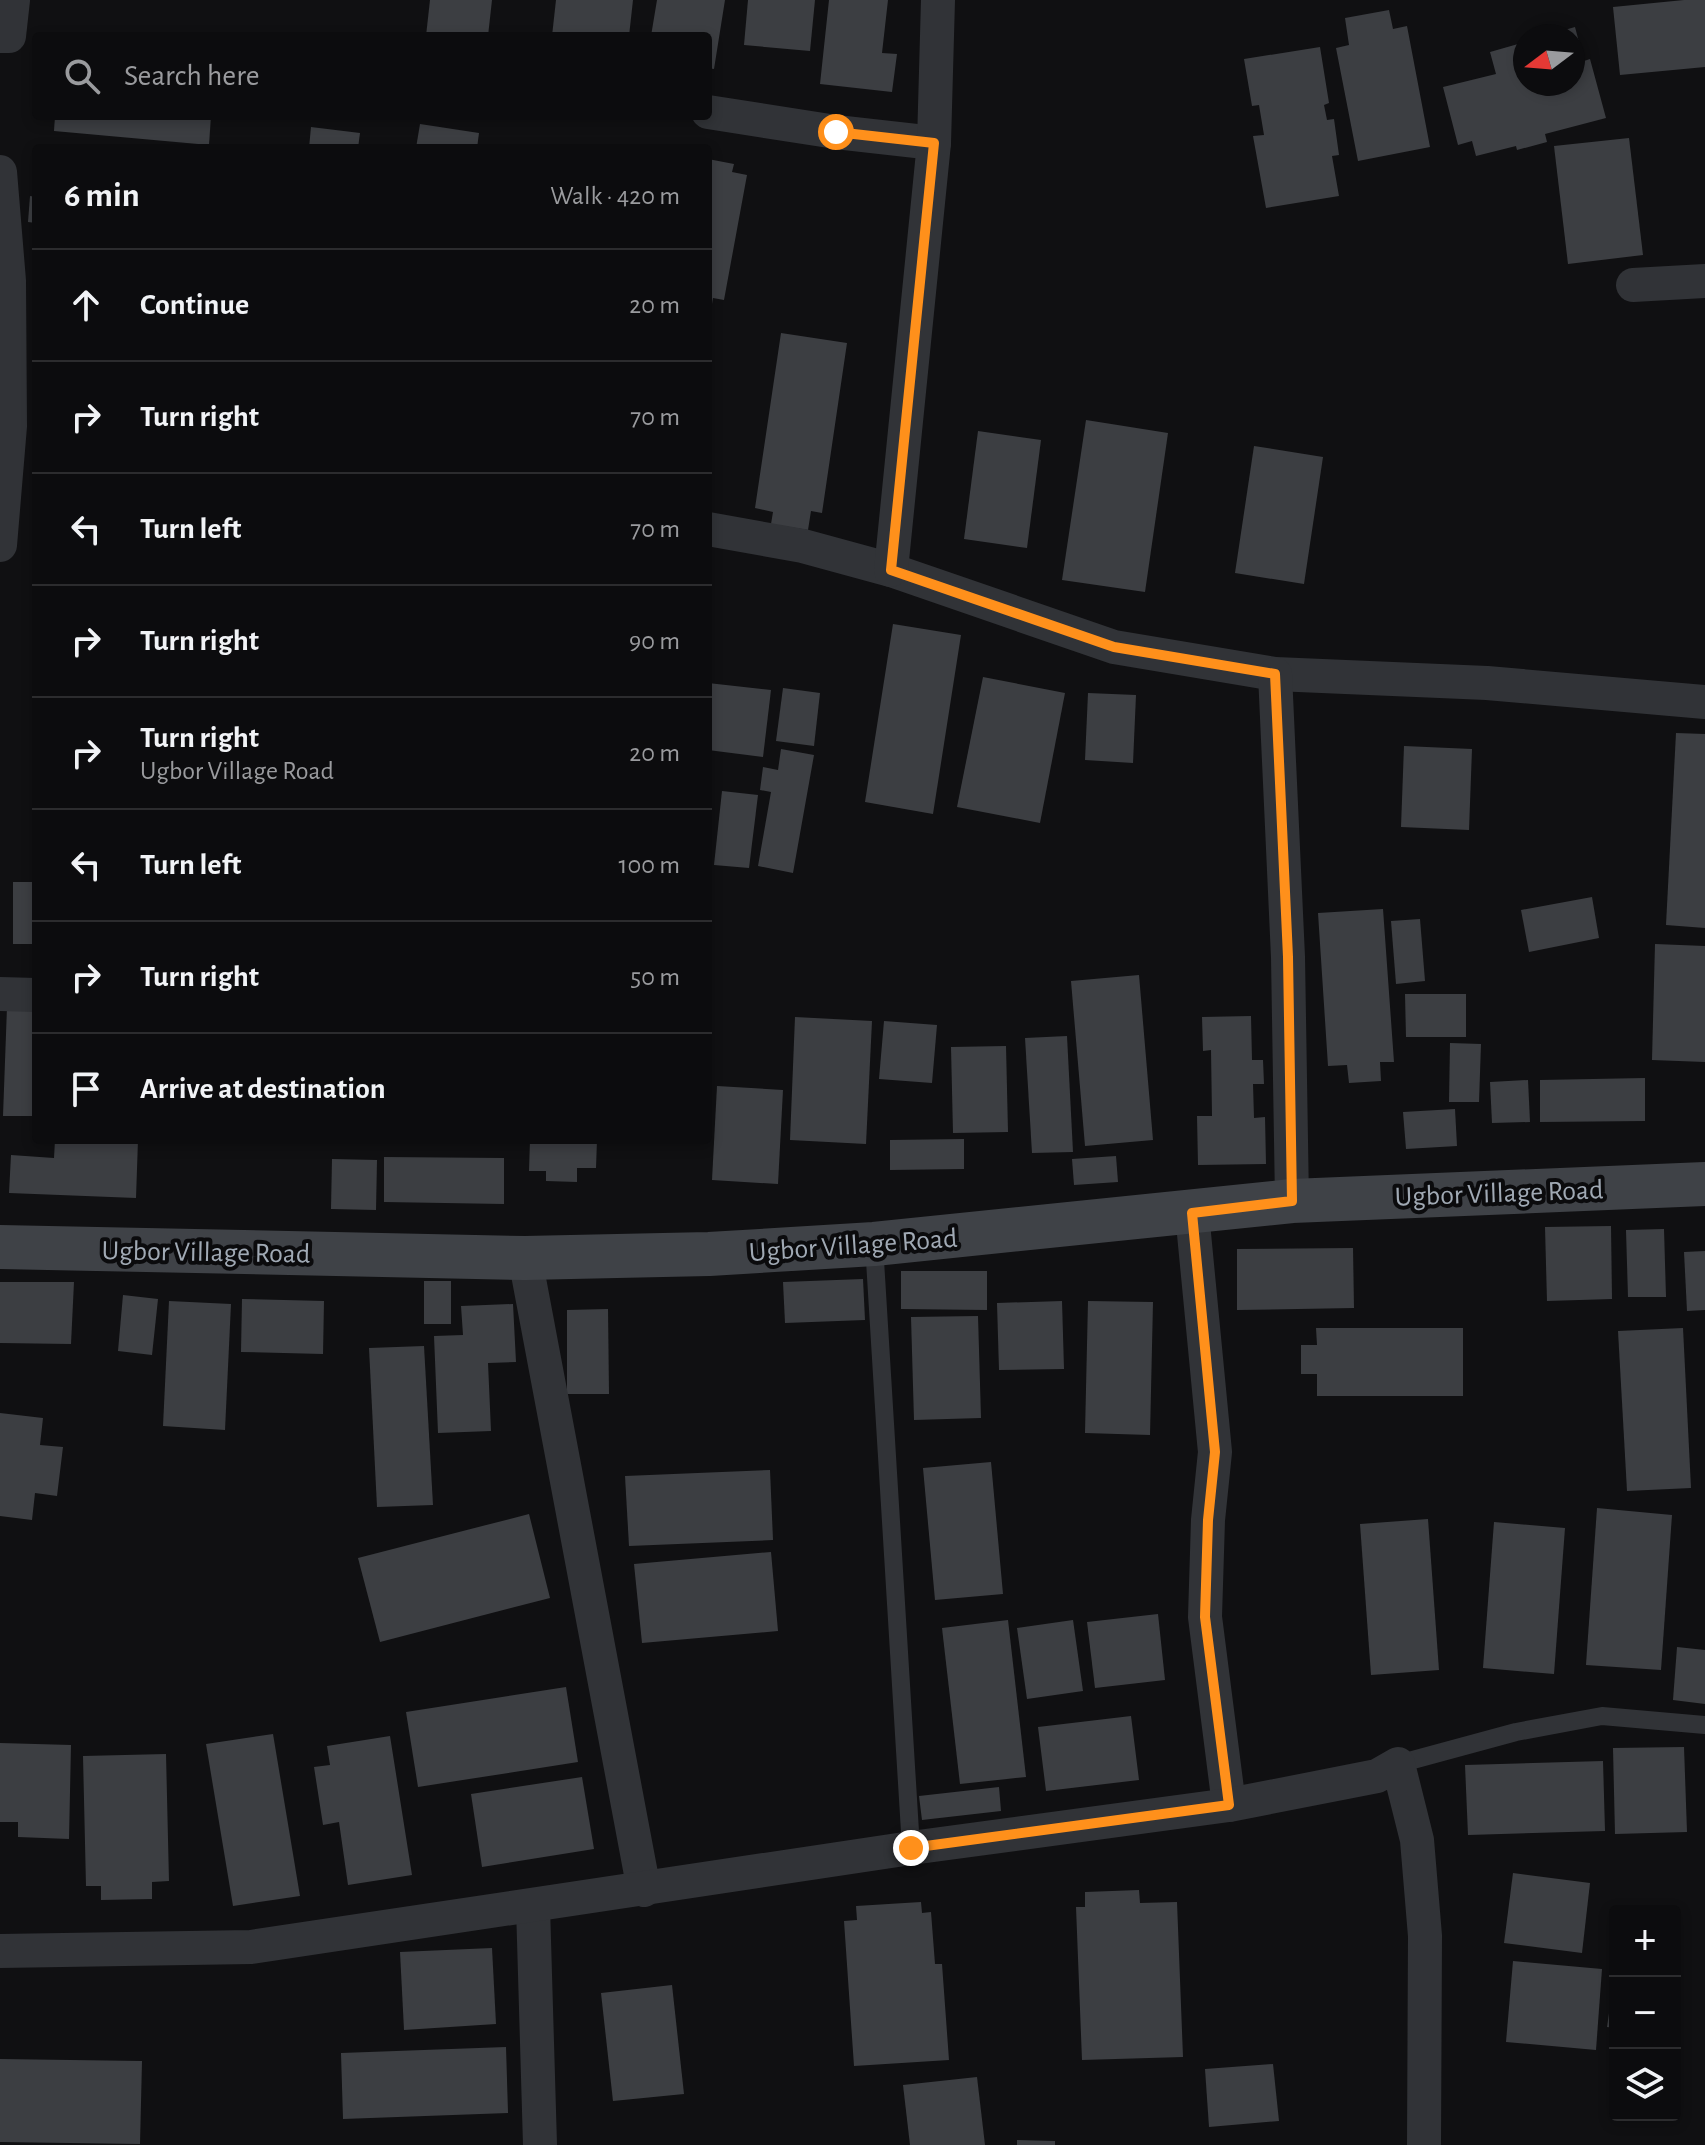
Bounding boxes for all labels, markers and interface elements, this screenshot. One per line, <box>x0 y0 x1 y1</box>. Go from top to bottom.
north arrow <box>1513 24 1585 96</box>
search box <box>32 32 712 120</box>
icon: search <box>60 54 104 98</box>
text: Search here <box>124 61 260 91</box>
route start <box>818 114 854 150</box>
text: 6 min <box>64 179 140 213</box>
text: Walk · 420 m <box>550 183 680 209</box>
icon: ahead <box>64 283 108 327</box>
text: Continue <box>140 290 249 320</box>
text: 20 m <box>629 292 680 318</box>
icon: right <box>64 395 108 439</box>
text: Turn right <box>140 402 259 432</box>
text: 70 m <box>630 404 680 430</box>
icon: left <box>64 507 108 551</box>
text: Turn left <box>140 514 241 544</box>
text: 70 m <box>630 516 680 542</box>
icon: right <box>64 619 108 663</box>
text: Turn right <box>140 626 259 656</box>
text: 90 m <box>629 628 680 654</box>
text: Turn right <box>140 723 259 753</box>
icon: right <box>64 731 108 775</box>
text: 20 m <box>629 740 680 766</box>
text: Ugbor Village Road <box>140 758 334 784</box>
icon: left <box>64 843 108 887</box>
text: Turn left <box>140 850 241 880</box>
text: 100 m <box>619 852 680 878</box>
icon: right <box>64 955 108 999</box>
text: Turn right <box>140 962 259 992</box>
text: 50 m <box>630 964 680 990</box>
icon: arrive <box>64 1067 108 1111</box>
text: Arrive at destination <box>140 1074 386 1104</box>
street label: Ugbor Village Road <box>1394 1176 1604 1212</box>
street label: Ugbor Village Road <box>748 1225 958 1267</box>
street label: Ugbor Village Road <box>101 1237 311 1269</box>
route end <box>893 1830 929 1866</box>
map controls <box>1609 1905 1681 2121</box>
button: + <box>1609 1905 1681 1977</box>
button: − <box>1609 1977 1681 2049</box>
button: layers <box>1609 2049 1681 2121</box>

